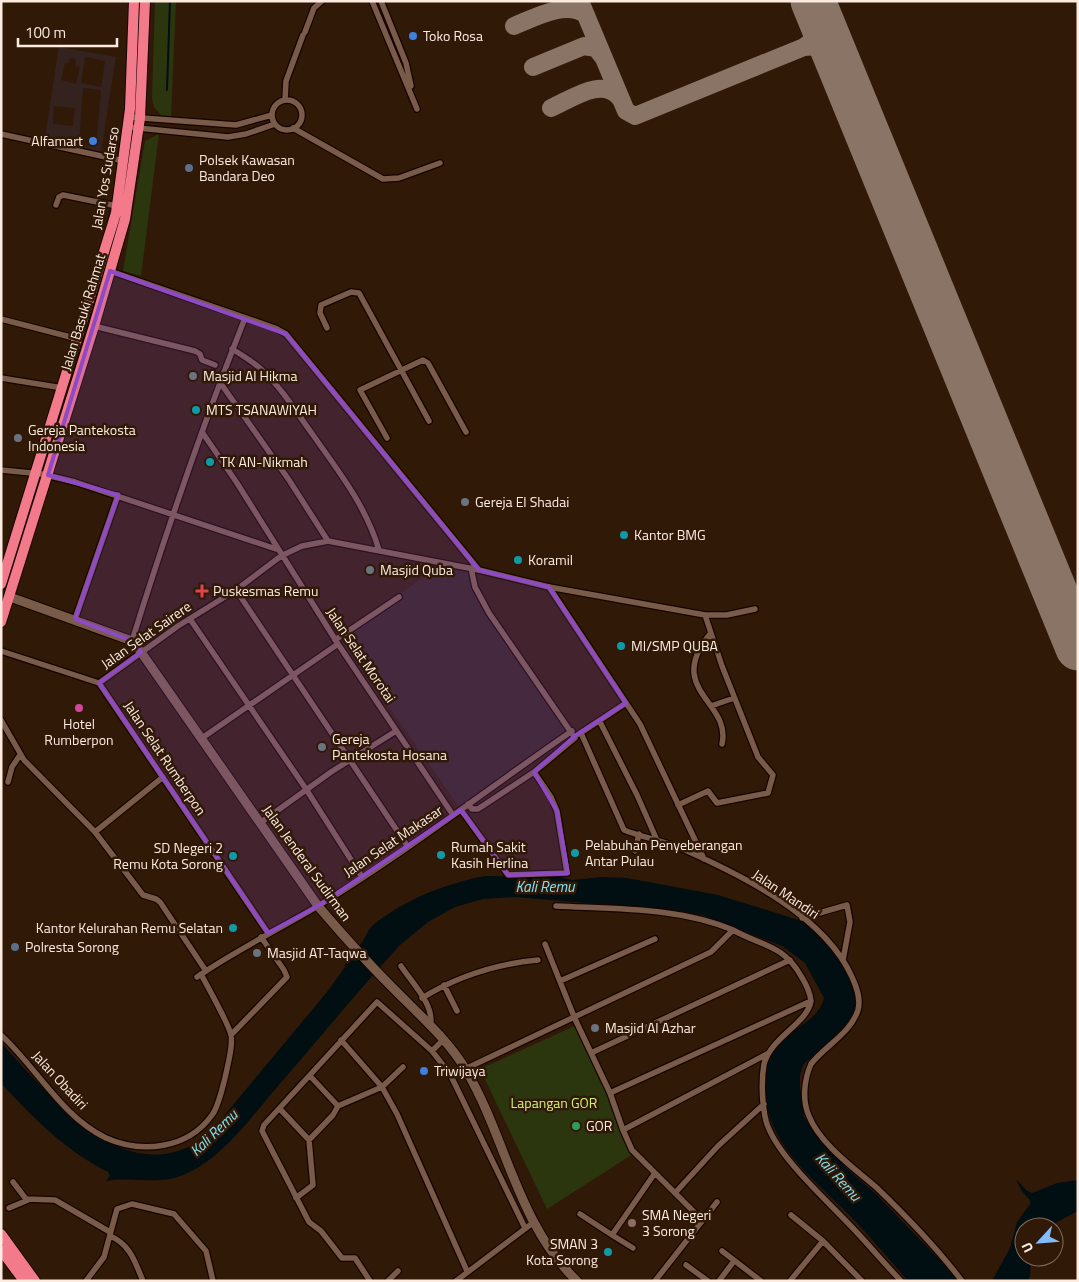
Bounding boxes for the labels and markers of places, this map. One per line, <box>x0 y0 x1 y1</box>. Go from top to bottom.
place label: Toko Rosa <box>423 25 483 46</box>
marker: Toko Rosa <box>407 30 419 42</box>
place label: Alfamart <box>31 130 83 151</box>
marker: Alfamart <box>87 135 99 147</box>
place label: Polsek Kawasan Bandara Deo <box>199 149 295 186</box>
marker: Polsek Kawasan Bandara Deo <box>183 162 195 174</box>
place label: Masjid Al Hikma <box>203 365 298 386</box>
marker: Masjid Al Hikma <box>187 370 199 382</box>
place label: MTS TSANAWIYAH <box>206 399 317 420</box>
marker: MTS TSANAWIYAH <box>190 404 202 416</box>
place label: Gereja Pantekosta Indonesia <box>28 419 136 456</box>
marker: Gereja Pantekosta Indonesia <box>12 432 24 444</box>
place label: TK AN-Nikmah <box>220 451 308 472</box>
marker: TK AN-Nikmah <box>204 456 216 468</box>
place label: Gereja El Shadai <box>475 491 569 512</box>
marker: Gereja El Shadai <box>459 496 471 508</box>
place label: Kantor BMG <box>634 524 706 545</box>
marker: Kantor BMG <box>618 529 630 541</box>
place label: Koramil <box>528 549 573 570</box>
marker: Koramil <box>512 554 524 566</box>
place label: Masjid Quba <box>380 559 453 580</box>
marker: Masjid Quba <box>364 564 376 576</box>
place label: Puskesmas Remu <box>213 580 318 601</box>
marker: Puskesmas Remu <box>195 584 209 598</box>
place label: MI/SMP QUBA <box>631 635 718 656</box>
marker: MI/SMP QUBA <box>615 640 627 652</box>
marker: Hotel Rumberpon <box>73 702 85 714</box>
place label: Hotel Rumberpon <box>44 713 114 750</box>
place label: Gereja Pantekosta Hosana <box>332 728 447 765</box>
marker: Gereja Pantekosta Hosana <box>316 741 328 753</box>
place label: Pelabuhan Penyeberangan Antar Pulau <box>585 834 743 871</box>
place label: Rumah Sakit Kasih Herlina <box>451 836 528 873</box>
place label: SD Negeri 2 Remu Kota Sorong <box>113 837 223 874</box>
marker: Pelabuhan Penyeberangan Antar Pulau <box>569 847 581 859</box>
marker: Rumah Sakit Kasih Herlina <box>435 849 447 861</box>
marker: SD Negeri 2 Remu Kota Sorong <box>227 850 239 862</box>
place label: Kantor Kelurahan Remu Selatan <box>36 917 223 938</box>
marker: Kantor Kelurahan Remu Selatan <box>227 922 239 934</box>
place label: Polresta Sorong <box>25 936 119 957</box>
marker: Polresta Sorong <box>9 941 21 953</box>
place label: Masjid AT-Taqwa <box>267 942 366 963</box>
marker: Masjid AT-Taqwa <box>251 947 263 959</box>
place label: Masjid Al Azhar <box>605 1017 696 1038</box>
marker: Masjid Al Azhar <box>589 1022 601 1034</box>
place label: Triwijaya <box>434 1060 485 1081</box>
marker: Triwijaya <box>418 1065 430 1077</box>
place label: GOR <box>586 1115 613 1136</box>
marker: GOR <box>570 1120 582 1132</box>
place label: SMA Negeri 3 Sorong <box>642 1204 711 1241</box>
marker: SMA Negeri 3 Sorong <box>626 1217 638 1229</box>
place label: SMAN 3 Kota Sorong <box>526 1233 598 1270</box>
marker: SMAN 3 Kota Sorong <box>602 1246 614 1258</box>

